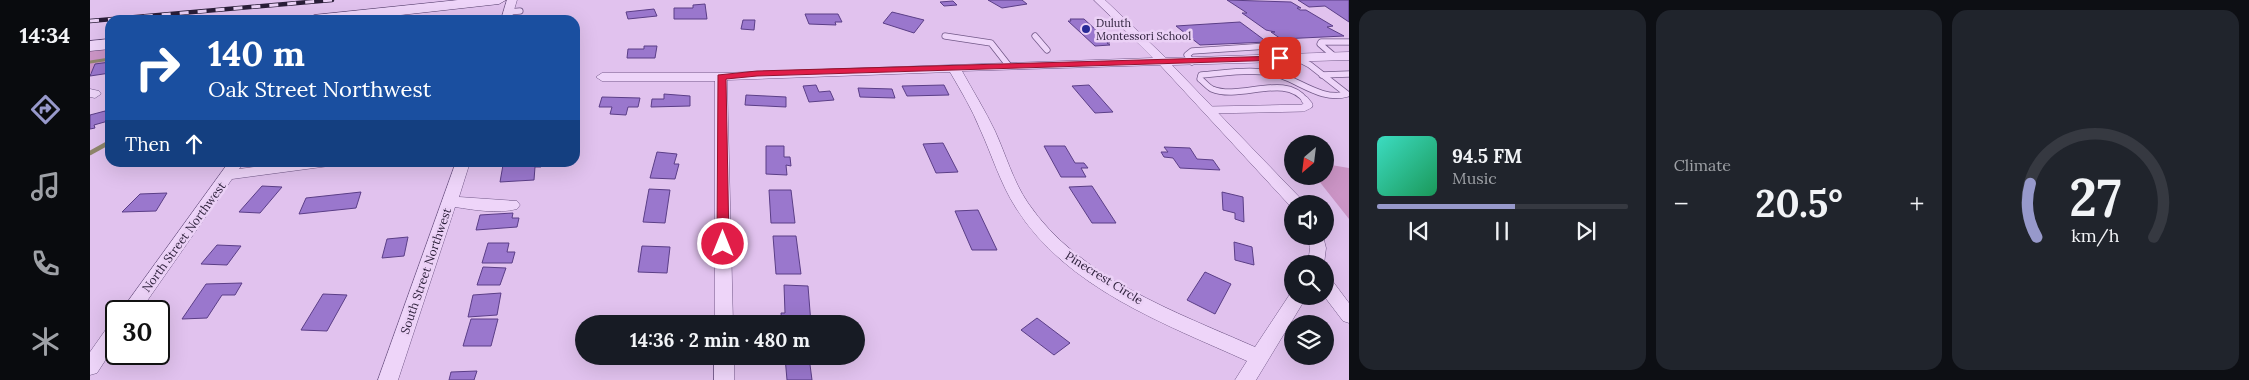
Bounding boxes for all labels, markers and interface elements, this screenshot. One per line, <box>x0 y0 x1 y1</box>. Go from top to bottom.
place label: Duluth Montessori School <box>1096 16 1191 43</box>
text: 14:34 <box>20 21 70 49</box>
marker: Duluth Montessori School <box>1080 23 1092 35</box>
text: 140 m <box>208 31 305 76</box>
icon: right <box>125 35 190 100</box>
pin <box>1259 37 1301 79</box>
icon: arrive <box>1266 44 1294 72</box>
text: Oak Street Northwest <box>208 75 431 103</box>
icon: directions <box>28 92 63 127</box>
icon: ahead <box>180 130 208 158</box>
text: Then <box>125 132 170 156</box>
north arrow <box>1284 135 1334 185</box>
map controls <box>1284 135 1334 365</box>
text: 94.5 FM <box>1452 144 1522 168</box>
text: Climate <box>1674 155 1731 175</box>
text: 27 <box>2070 164 2122 230</box>
text: Music <box>1452 168 1497 188</box>
icon: music <box>28 169 63 204</box>
street label: North Street Northwest <box>139 178 229 295</box>
text: 20.5° <box>1755 179 1843 227</box>
text: − <box>1674 186 1689 222</box>
text: + <box>1909 186 1924 222</box>
button: sound <box>1284 195 1334 245</box>
street label: South Street Northwest <box>397 205 454 336</box>
position arrow <box>696 217 748 269</box>
icon: previous <box>1405 217 1433 245</box>
icon: pause <box>1488 217 1516 245</box>
icon: next <box>1572 217 1600 245</box>
text: km/h <box>2072 224 2120 247</box>
icon: phone <box>28 246 63 281</box>
street label: Pinecrest Circle <box>1063 248 1146 308</box>
button: search <box>1284 255 1334 305</box>
speed limit sign: 30 <box>105 300 170 365</box>
button: layers <box>1284 315 1334 365</box>
icon: climate <box>28 324 63 359</box>
text: 14:36 · 2 min · 480 m <box>630 328 810 352</box>

